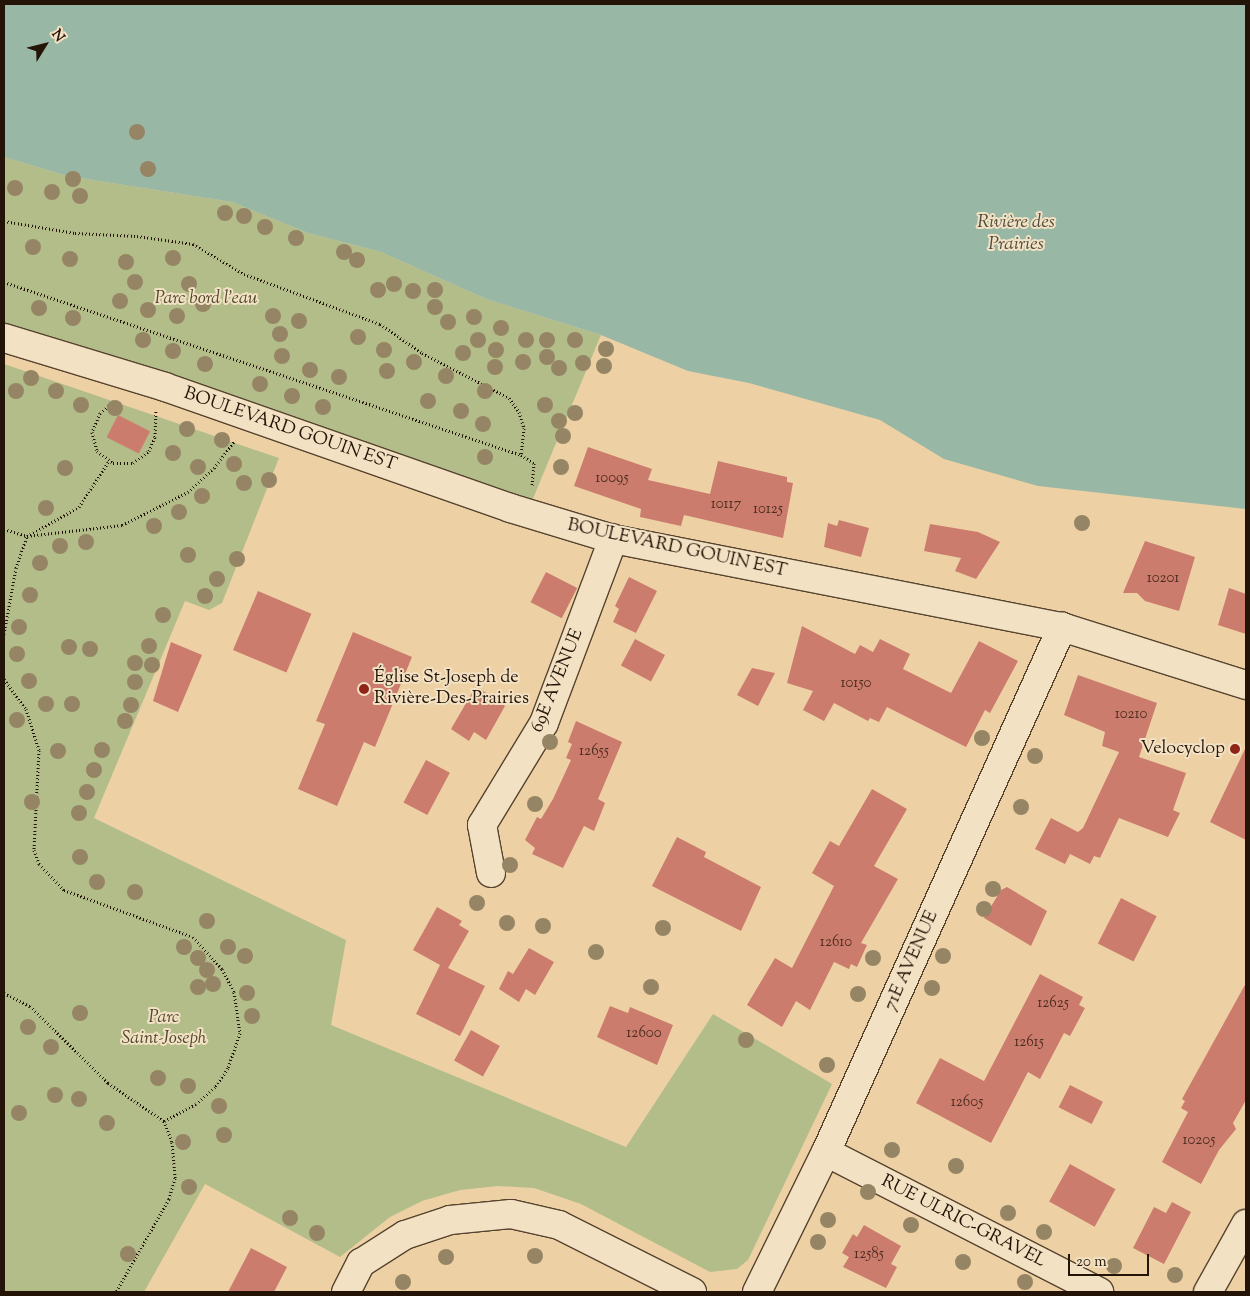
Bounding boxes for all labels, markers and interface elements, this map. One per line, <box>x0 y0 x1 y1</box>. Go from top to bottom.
north arrow <box>20 20 70 70</box>
text: N <box>46 26 69 47</box>
water label: Rivière des Prairies <box>977 212 1055 256</box>
park label: Parc bord l'eau <box>155 288 257 310</box>
street label: BOULEVARD GOUIN EST <box>181 383 399 477</box>
house number: 10095 <box>595 470 629 488</box>
house number: 10117 <box>711 496 741 514</box>
house number: 10125 <box>753 501 783 519</box>
street label: BOULEVARD GOUIN EST <box>565 515 789 583</box>
house number: 10201 <box>1147 570 1179 588</box>
street label: 69E AVENUE <box>527 626 589 736</box>
place label: Église St-Joseph de Rivière-Des-Prairies <box>374 668 529 711</box>
house number: 10150 <box>841 675 871 693</box>
marker: Église St-Joseph de Rivière-Des-Prairies <box>358 683 370 695</box>
house number: 10210 <box>1115 706 1147 724</box>
place label: Velocyclop <box>1140 738 1225 760</box>
house number: 12655 <box>579 743 609 761</box>
marker: Velocyclop <box>1229 743 1241 755</box>
street label: 71E AVENUE <box>880 908 944 1014</box>
house number: 12610 <box>820 934 852 952</box>
house number: 12625 <box>1037 995 1069 1013</box>
park label: Parc Saint-Joseph <box>121 1008 207 1050</box>
house number: 12600 <box>626 1025 662 1043</box>
house number: 12615 <box>1014 1034 1044 1052</box>
house number: 12605 <box>951 1094 983 1112</box>
house number: 10205 <box>1183 1132 1215 1150</box>
street label: RUE ULRIC-GRAVEL <box>877 1171 1049 1273</box>
scale bar <box>1070 1244 1151 1276</box>
house number: 12585 <box>854 1246 884 1264</box>
text: 20 m <box>1076 1252 1107 1273</box>

